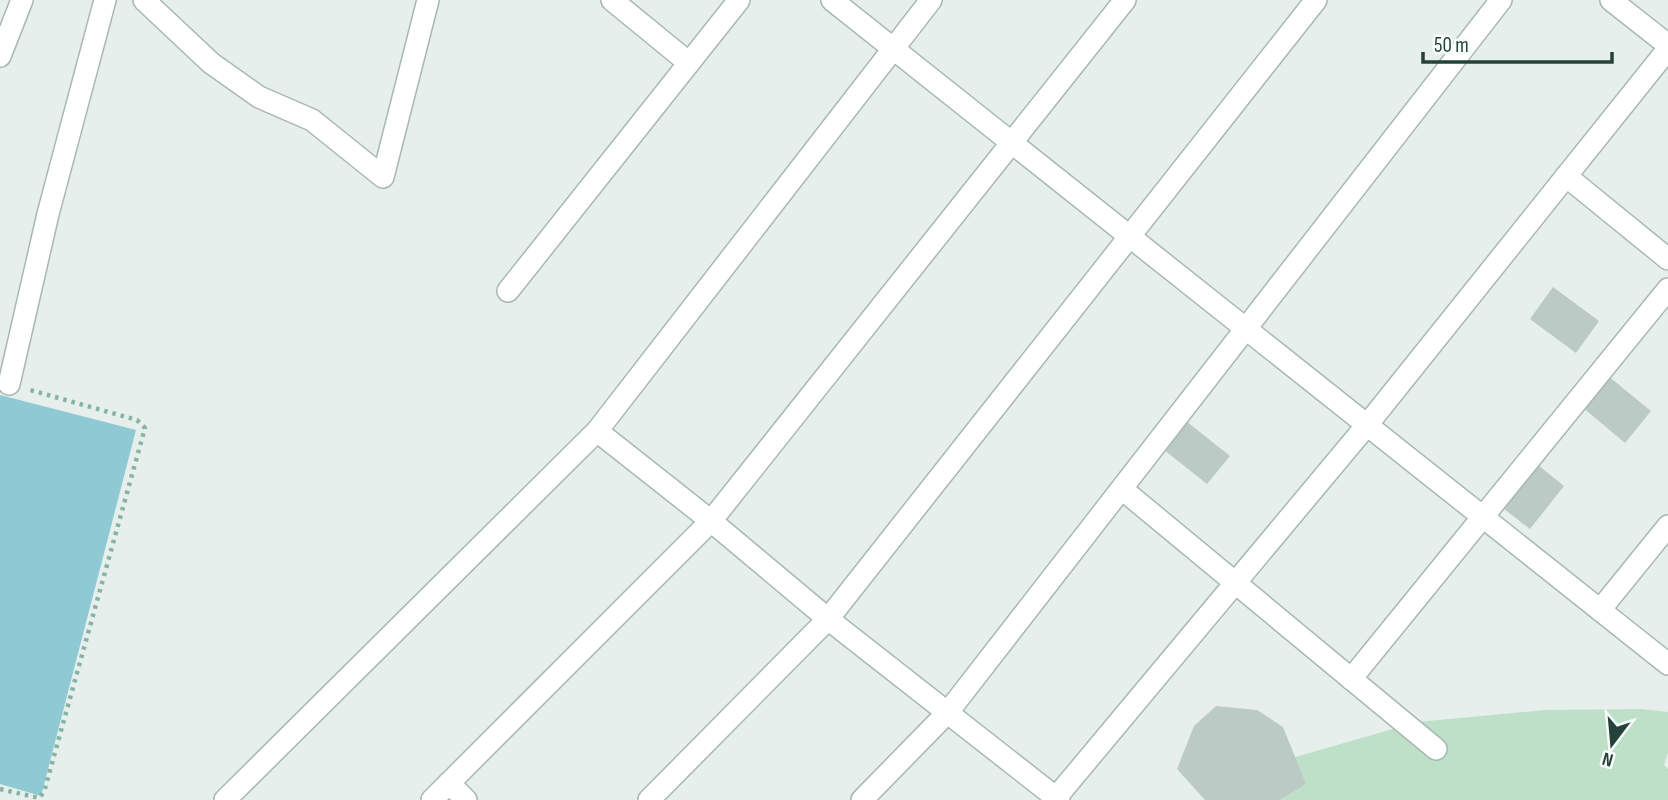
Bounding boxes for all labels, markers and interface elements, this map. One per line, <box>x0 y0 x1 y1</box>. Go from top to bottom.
scale bar <box>1423 21 1612 65</box>
text: 50 m <box>1434 33 1469 58</box>
north arrow <box>1577 709 1647 779</box>
text: N <box>1600 746 1616 771</box>

